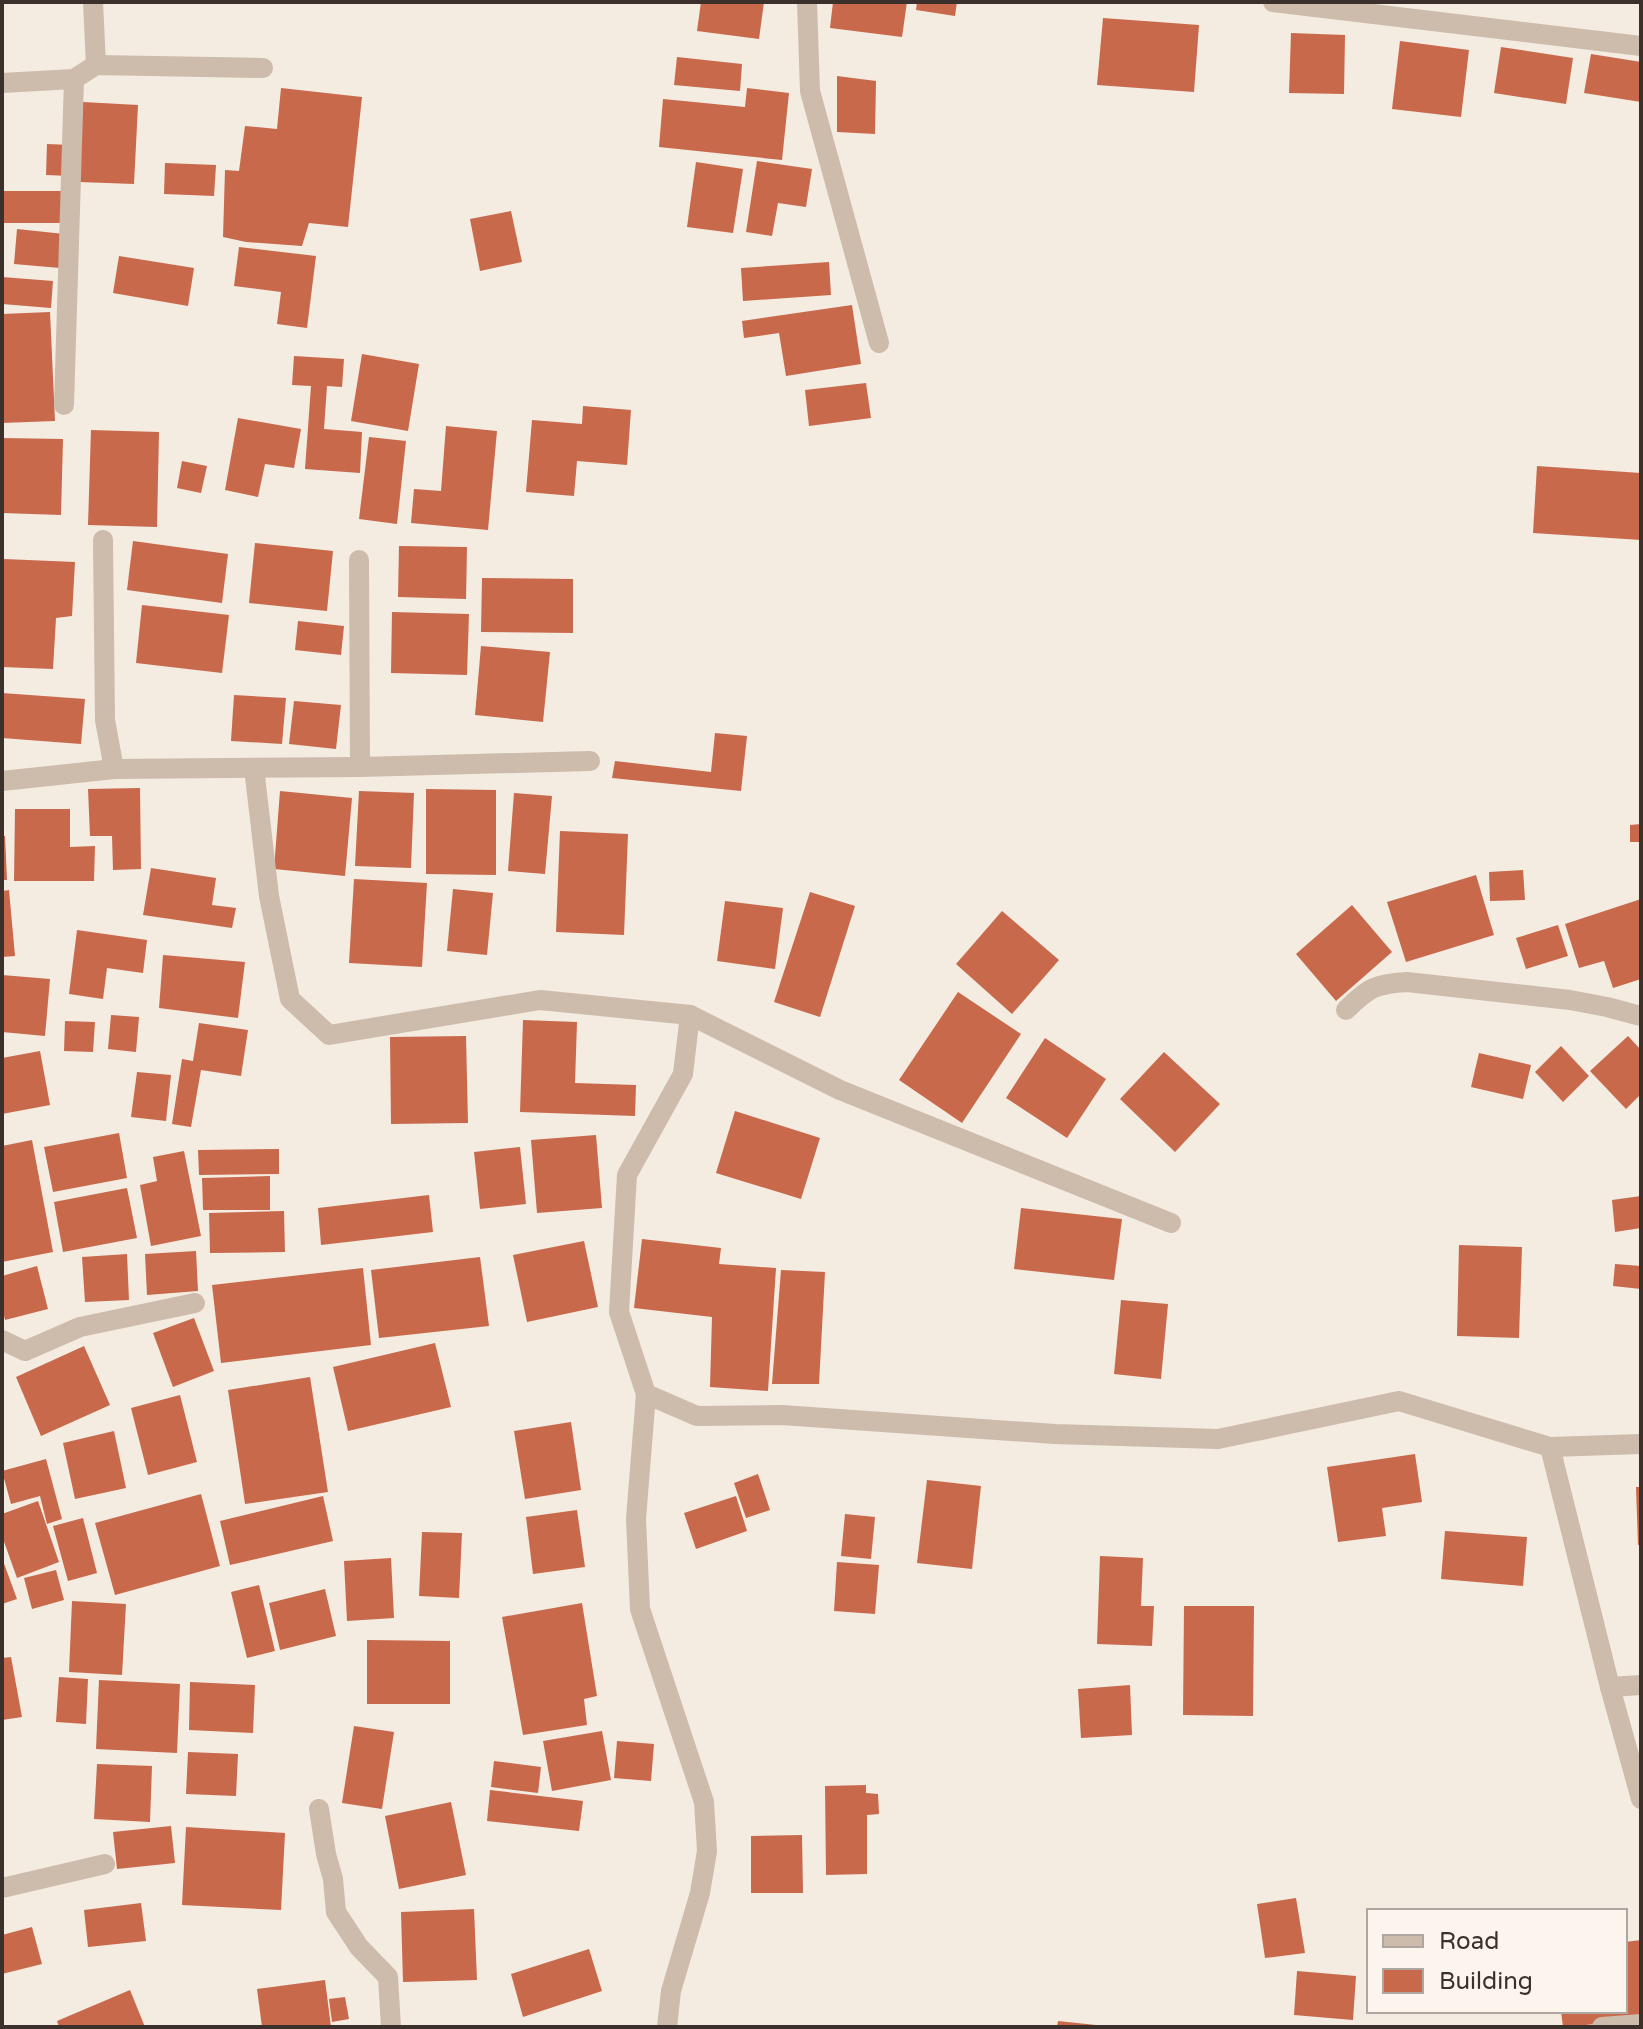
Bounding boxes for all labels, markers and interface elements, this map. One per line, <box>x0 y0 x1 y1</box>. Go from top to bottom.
legend <box>1367 1909 1627 2013</box>
text: Road <box>1439 1927 1499 1956</box>
text: Building <box>1439 1967 1533 1996</box>

